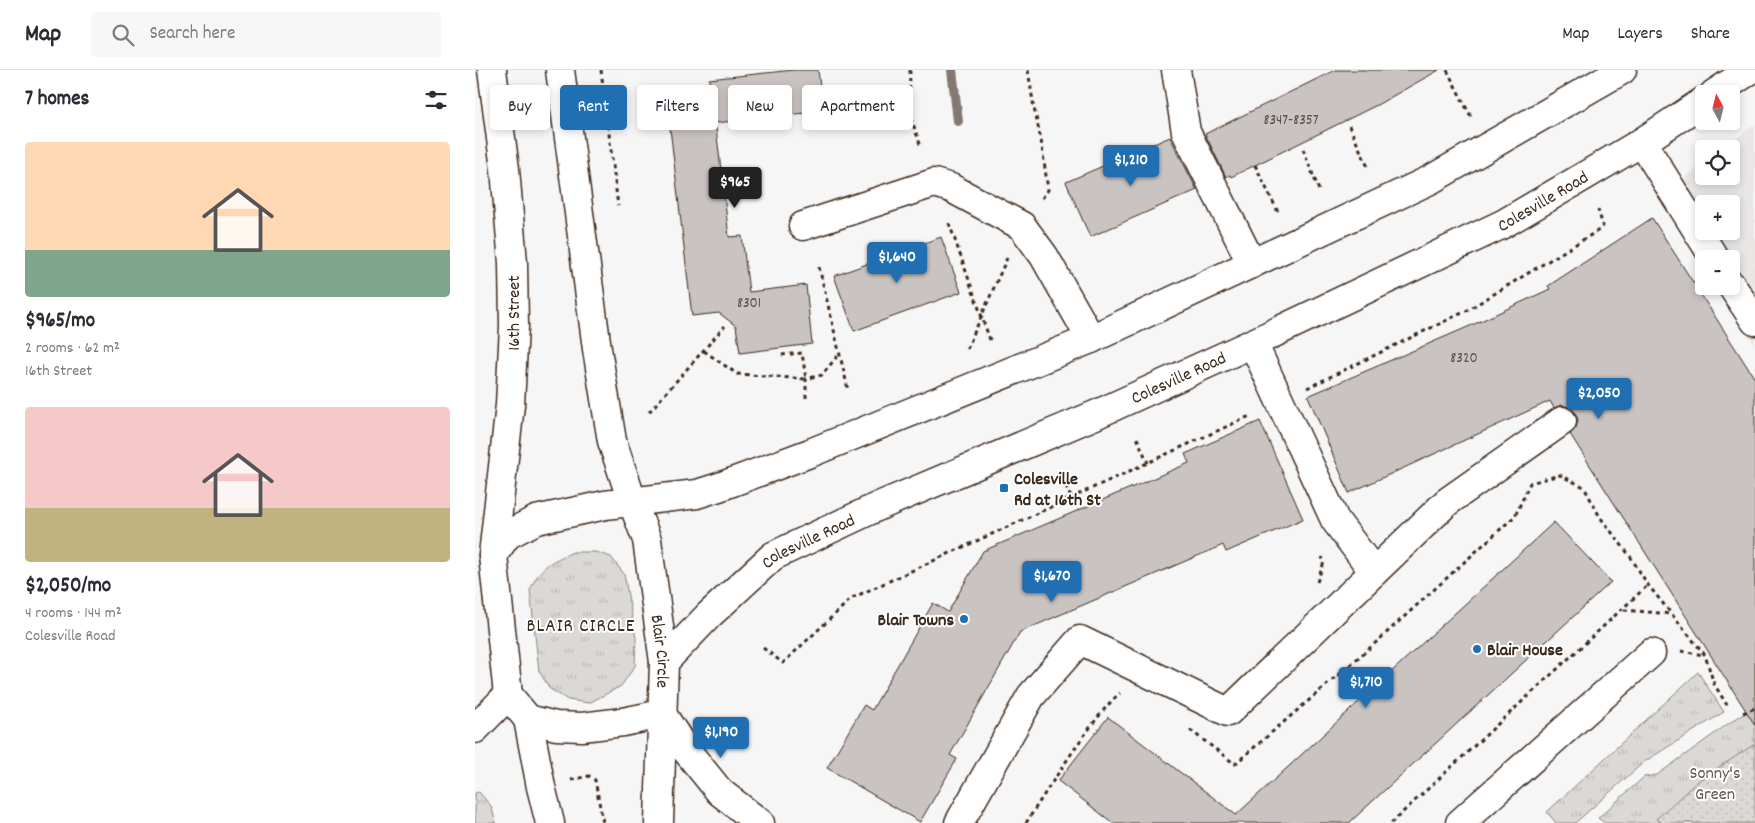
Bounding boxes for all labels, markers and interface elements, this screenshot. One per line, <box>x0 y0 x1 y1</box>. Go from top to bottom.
search box <box>91 12 441 57</box>
text: Map <box>25 18 61 52</box>
icon: search <box>109 21 137 49</box>
text: Search here <box>149 21 235 48</box>
text: Map <box>1562 22 1589 47</box>
text: Layers <box>1617 22 1663 47</box>
text: Share <box>1691 22 1730 47</box>
text: 7 homes <box>25 85 89 115</box>
chip: Buy <box>490 85 550 130</box>
chip: Rent <box>560 85 627 130</box>
chip: Filters <box>637 85 718 130</box>
chip: New <box>728 85 792 130</box>
chip: Apartment <box>802 85 913 130</box>
north arrow <box>1695 85 1740 130</box>
map controls <box>1695 85 1740 295</box>
icon: filters <box>422 86 450 114</box>
house number: 8347-8357 <box>1263 110 1319 132</box>
button: locate <box>1695 140 1740 185</box>
pin: $1,210 <box>1090 144 1172 187</box>
text: $1,210 <box>1114 149 1148 172</box>
pin: $965 <box>705 166 765 209</box>
street label: Colesville Road <box>1494 166 1594 240</box>
text: $965 <box>720 171 750 194</box>
icon: home <box>193 175 283 265</box>
button: + <box>1695 195 1740 240</box>
pin: $1,640 <box>856 242 938 284</box>
text: $1,640 <box>878 246 916 269</box>
button: − <box>1695 250 1740 295</box>
street label: 16th Street <box>503 275 528 351</box>
house number: 8301 <box>737 293 761 315</box>
text: $965/mo <box>25 307 95 337</box>
text: 2 rooms · 62 m² <box>25 337 120 360</box>
street label: Colesville Road <box>1128 347 1231 412</box>
house number: 8320 <box>1450 348 1478 370</box>
text: 16th Street <box>25 360 92 383</box>
pin: $2,050 <box>1558 378 1640 420</box>
text: $2,050 <box>1578 382 1621 405</box>
icon: home <box>193 440 283 530</box>
place label: Colesville Rd at 16th St <box>1014 468 1101 514</box>
marker: Colesville Rd at 16th St <box>998 482 1010 494</box>
street label: Colesville Road <box>757 509 860 576</box>
pin: $1,670 <box>1011 560 1093 603</box>
text: $1,670 <box>1033 565 1071 588</box>
text: $2,050/mo <box>25 572 111 602</box>
text: 4 rooms · 144 m² <box>25 602 121 625</box>
place label: Blair Towns <box>878 609 954 634</box>
street label: Blair Circle <box>643 613 674 688</box>
marker: Blair Towns <box>958 613 970 625</box>
district label: BLAIR CIRCLE <box>527 614 635 641</box>
text: Colesville Road <box>25 625 115 648</box>
place label: Blair House <box>1487 639 1563 664</box>
marker: Blair House <box>1471 643 1483 655</box>
pin: $1,710 <box>1325 666 1407 709</box>
text: $1,710 <box>1349 671 1383 694</box>
pin: $1,190 <box>680 716 762 759</box>
text: $1,190 <box>704 721 738 744</box>
park label: Sonny's Green <box>1690 762 1741 808</box>

